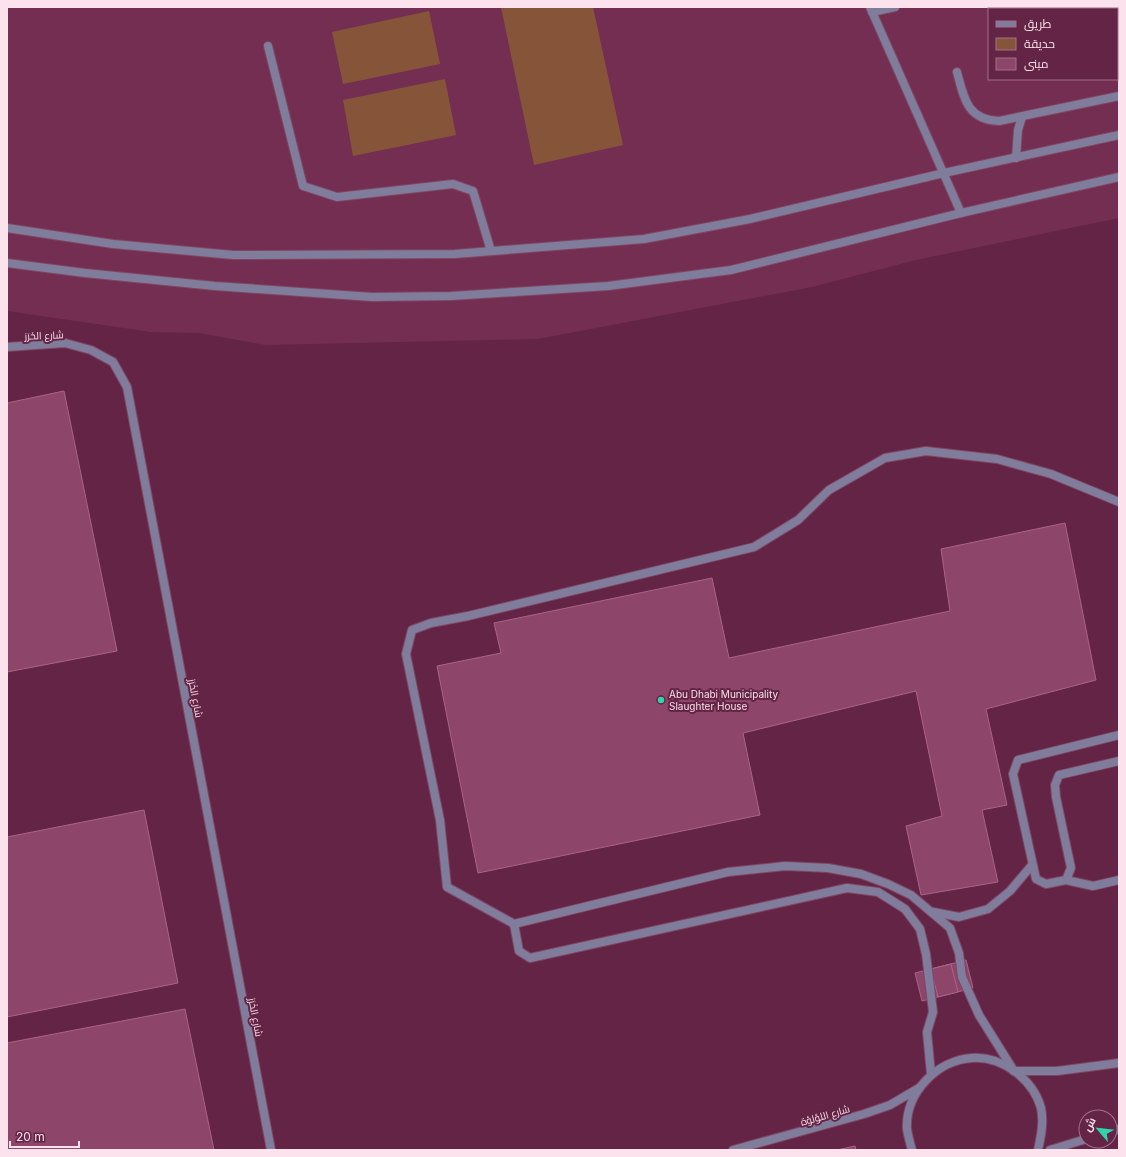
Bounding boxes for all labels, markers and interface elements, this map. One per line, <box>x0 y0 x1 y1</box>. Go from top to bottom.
legend <box>988 8 1118 80</box>
text: طريق <box>1024 16 1052 31</box>
text: حديقة <box>1024 36 1055 51</box>
text: مبنى <box>1024 56 1049 71</box>
street label: شارع الخَرَز <box>23 328 64 343</box>
street label: شارع الخَرَز <box>185 677 206 719</box>
place label: Abu Dhabi Municipality Slaughter House <box>669 688 778 712</box>
marker: Abu Dhabi Municipality Slaughter House <box>656 695 666 705</box>
street label: شارع الخَرَز <box>245 996 266 1038</box>
street label: شارع اللؤلؤة <box>799 1102 851 1129</box>
north arrow <box>1078 1109 1118 1149</box>
text: ش <box>1080 1115 1099 1134</box>
scale bar <box>10 1123 79 1149</box>
text: 20 m <box>16 1129 45 1144</box>

